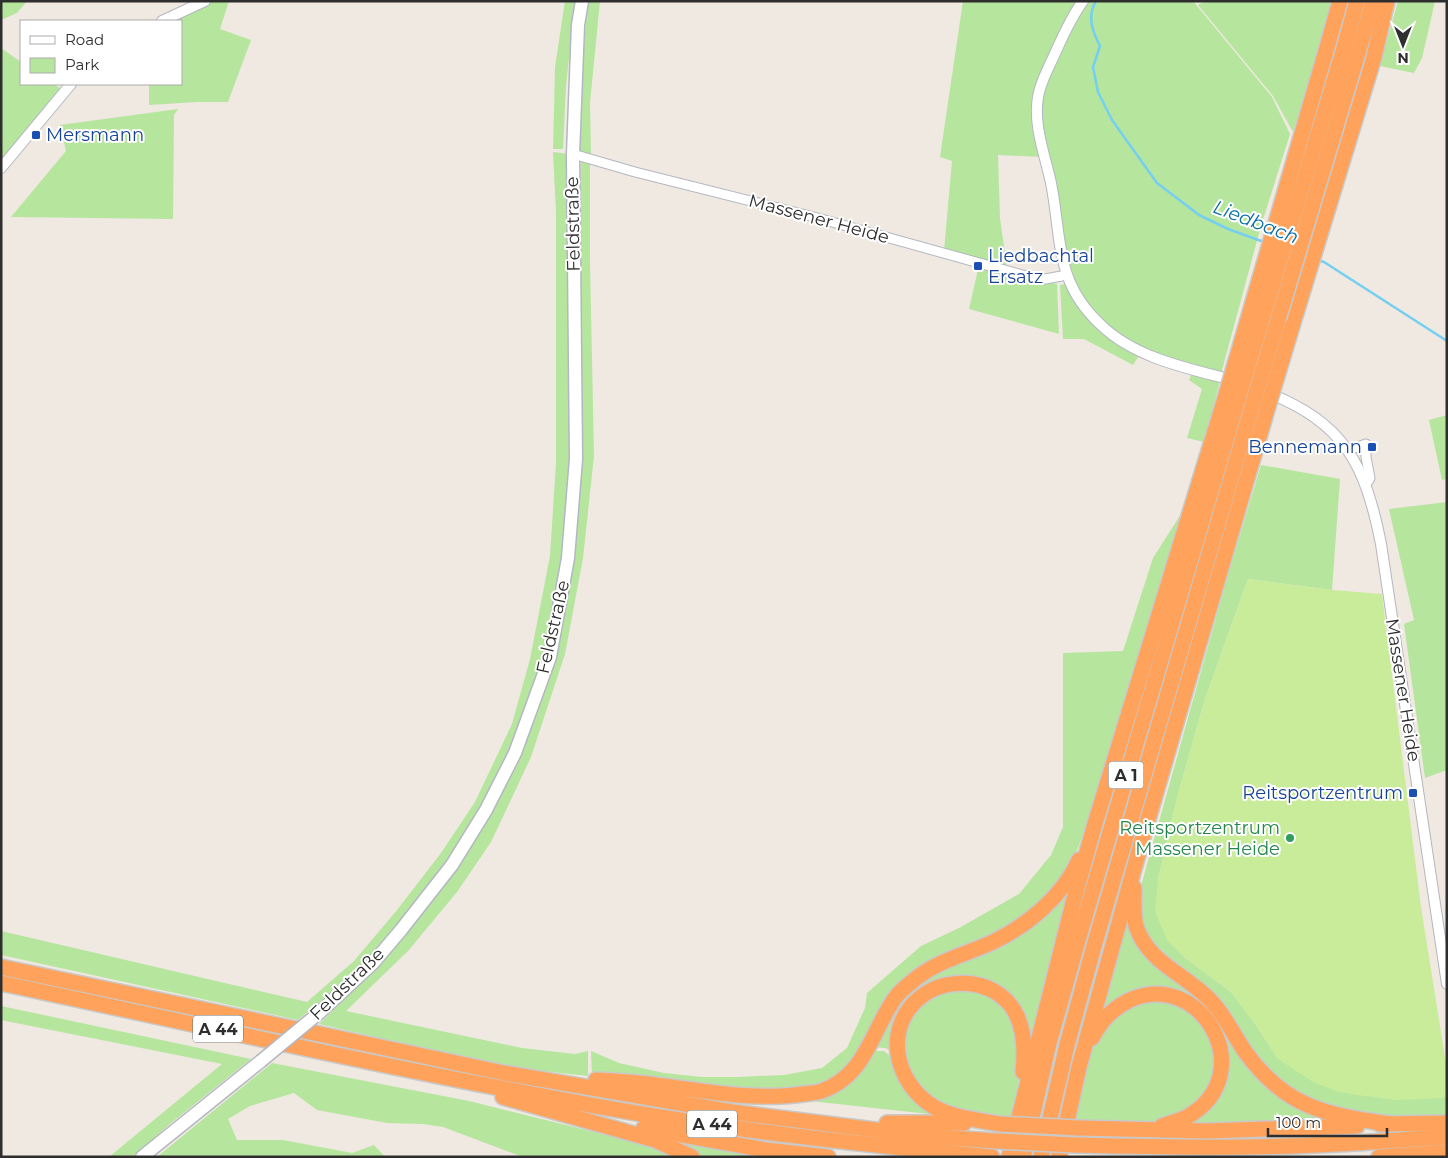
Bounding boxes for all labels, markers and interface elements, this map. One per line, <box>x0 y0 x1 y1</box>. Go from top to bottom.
legend <box>20 20 182 85</box>
north arrow <box>1378 20 1428 70</box>
text: Road <box>65 30 104 49</box>
text: N <box>1397 49 1409 67</box>
text: Park <box>65 55 99 74</box>
place label: Mersmann <box>46 124 144 146</box>
marker: Mersmann <box>30 129 42 141</box>
street label: Feldstraße <box>561 176 585 272</box>
street label: Massener Heide <box>746 190 892 248</box>
water label: Liedbach <box>1210 195 1302 249</box>
place label: Liedbachtal Ersatz <box>988 245 1094 288</box>
marker: Liedbachtal Ersatz <box>972 260 984 272</box>
place label: Bennemann <box>1248 436 1362 458</box>
marker: Bennemann <box>1366 441 1378 453</box>
street label: Feldstraße <box>532 578 574 676</box>
street label: Massener Heide <box>1381 617 1425 763</box>
road number: A 1 <box>1108 762 1144 788</box>
place label: Reitsportzentrum <box>1242 782 1403 804</box>
marker: Reitsportzentrum <box>1407 787 1419 799</box>
place label: Reitsportzentrum Massener Heide <box>1119 817 1280 860</box>
marker: Reitsportzentrum Massener Heide <box>1284 832 1296 844</box>
street label: Feldstraße <box>305 943 389 1025</box>
road number: A 44 <box>193 1016 243 1042</box>
scale bar <box>1268 1106 1387 1138</box>
road number: A 44 <box>687 1110 737 1138</box>
text: 100 m <box>1276 1113 1321 1132</box>

